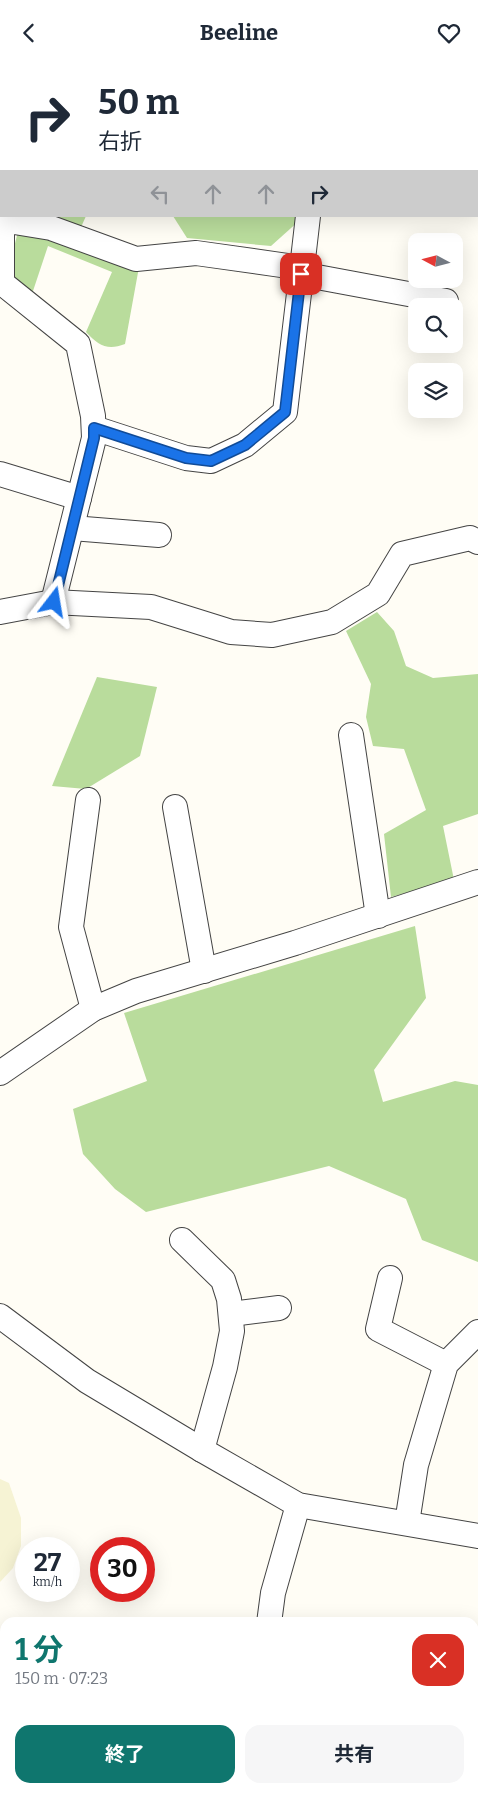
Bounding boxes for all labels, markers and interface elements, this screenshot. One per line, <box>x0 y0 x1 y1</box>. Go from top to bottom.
icon: back <box>15 19 43 47</box>
text: Beeline <box>200 19 278 46</box>
icon: heart <box>435 19 463 47</box>
text: 50 m <box>98 81 179 123</box>
icon: right <box>15 85 80 150</box>
text: 右折 <box>98 128 142 155</box>
icon: left <box>146 180 174 208</box>
icon: ahead <box>199 180 227 208</box>
icon: ahead <box>252 180 280 208</box>
icon: right <box>305 180 333 208</box>
north arrow <box>408 233 462 287</box>
map controls <box>408 233 463 418</box>
pin <box>280 253 322 295</box>
icon: arrive <box>287 260 315 288</box>
button: search <box>408 298 463 353</box>
button: layers <box>408 363 463 418</box>
position arrow <box>27 575 79 627</box>
speed limit sign: 30 <box>90 1537 155 1602</box>
text: 27 <box>34 1548 61 1578</box>
text: km/h <box>33 1575 62 1589</box>
text: 1 分 <box>15 1632 63 1668</box>
button: close <box>412 1634 464 1686</box>
text: 150 m · 07:23 <box>15 1669 108 1688</box>
button: 終了 <box>15 1725 235 1783</box>
button: 共有 <box>245 1725 464 1783</box>

